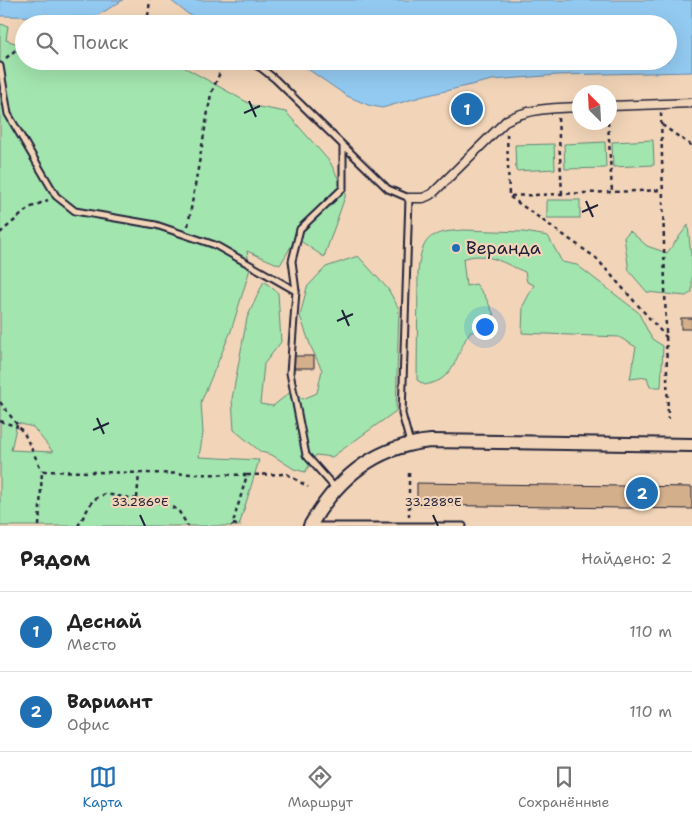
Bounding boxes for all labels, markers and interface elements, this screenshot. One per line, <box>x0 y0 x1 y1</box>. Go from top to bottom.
search box <box>15 15 677 70</box>
icon: search <box>33 29 61 57</box>
text: Поиск <box>73 30 128 55</box>
north arrow <box>572 85 617 130</box>
pin: 1 <box>451 90 483 128</box>
place label: Веранда <box>466 236 541 260</box>
marker: Веранда <box>450 242 462 254</box>
your location <box>472 314 498 340</box>
pin: 2 <box>626 474 658 512</box>
text: 33.286°E <box>112 494 168 510</box>
text: 33.288°E <box>405 494 461 510</box>
text: Рядом <box>20 545 90 573</box>
text: Найдено: 2 <box>581 548 672 569</box>
text: Деснай <box>67 609 142 634</box>
text: 1 <box>32 621 40 642</box>
text: 110 m <box>629 621 672 642</box>
text: Место <box>67 634 117 655</box>
text: Вариант <box>67 689 153 714</box>
text: 2 <box>30 701 42 722</box>
text: 110 m <box>629 701 672 722</box>
text: Офис <box>67 714 109 735</box>
tab: Карта <box>83 763 123 811</box>
tab: Маршрут <box>288 763 353 811</box>
tab: Сохранённые <box>518 763 609 811</box>

